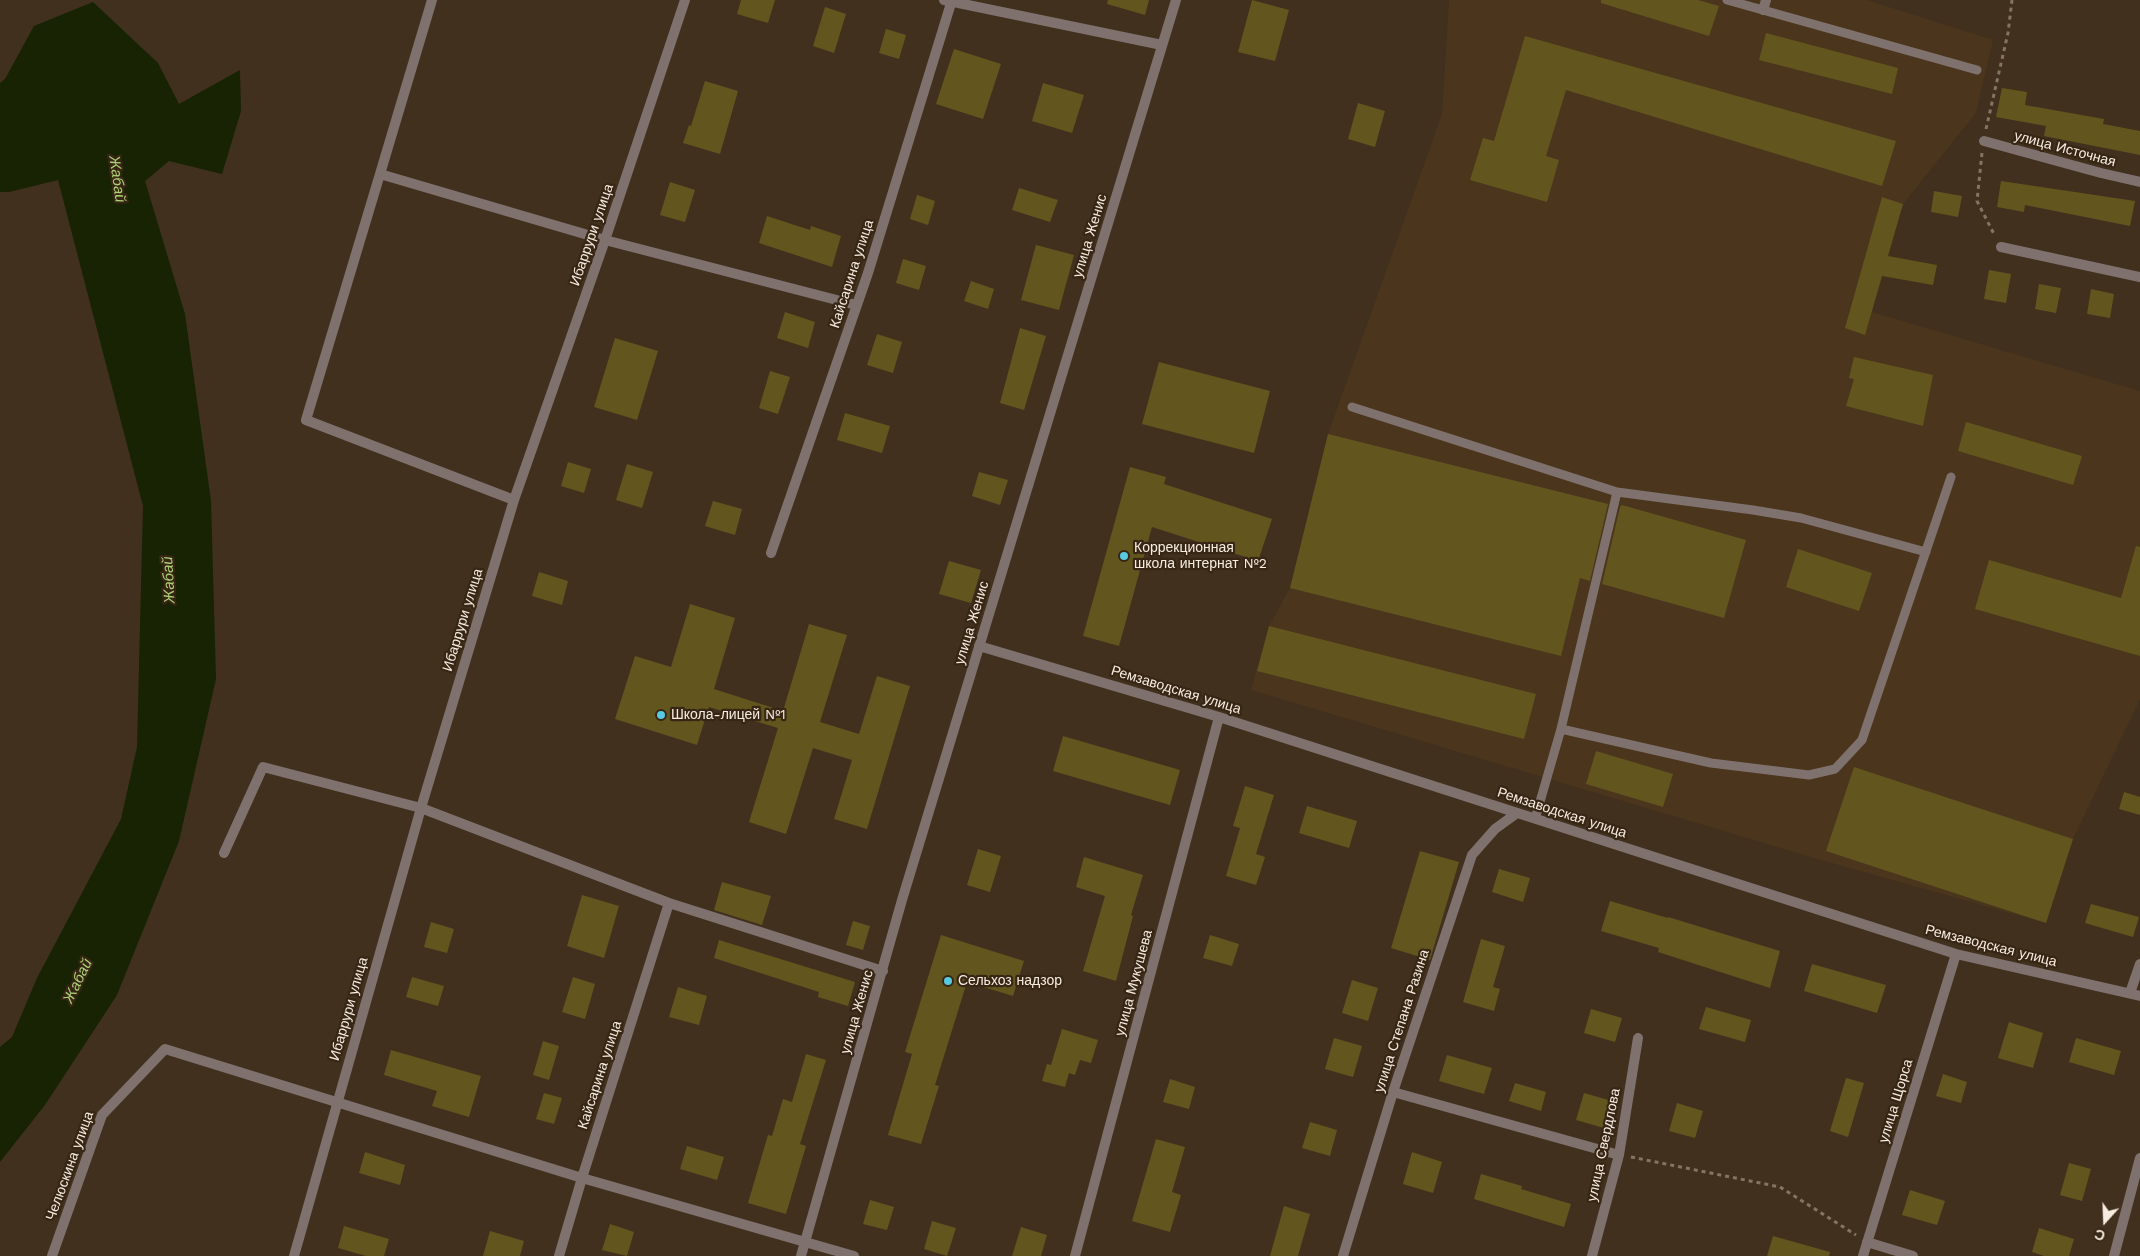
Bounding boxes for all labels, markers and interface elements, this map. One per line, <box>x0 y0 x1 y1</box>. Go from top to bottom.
street label: улица Источная <box>2012 127 2118 171</box>
water label: Жабай <box>105 154 129 204</box>
street label: Ибаррури улица <box>567 182 617 288</box>
street label: улица Женис <box>1069 192 1111 280</box>
street label: Кайсарина улица <box>827 218 877 330</box>
place label: Коррекционная школа интернат №2 <box>1134 540 1267 572</box>
marker: Коррекционная школа интернат №2 <box>1118 550 1130 562</box>
water label: Жабай <box>159 556 179 604</box>
street label: Ибаррури улица <box>439 567 487 673</box>
street label: улица Женис <box>951 579 993 667</box>
street label: Ремзаводская улица <box>1109 662 1243 718</box>
place label: Школа-лицей №1 <box>671 707 786 723</box>
marker: Школа-лицей №1 <box>655 709 667 721</box>
street label: Ремзаводская улица <box>1495 784 1629 842</box>
street label: Ремзаводская улица <box>1923 921 2059 971</box>
street label: улица Мукушева <box>1112 928 1156 1038</box>
street label: улица Степана Разина <box>1371 947 1433 1095</box>
street label: Ибаррури улица <box>326 955 372 1063</box>
water label: Жабай <box>60 956 96 1006</box>
street label: улица Женис <box>837 968 877 1056</box>
place label: Сельхоз надзор <box>958 973 1062 989</box>
marker: Сельхоз надзор <box>942 975 954 987</box>
street label: Кайсарина улица <box>575 1019 625 1131</box>
street label: улица Щорса <box>1875 1057 1917 1145</box>
street label: улица Свердлова <box>1584 1087 1624 1203</box>
street label: Челюскина улица <box>42 1109 98 1223</box>
north arrow <box>2080 1196 2130 1246</box>
text: С <box>2092 1226 2107 1244</box>

